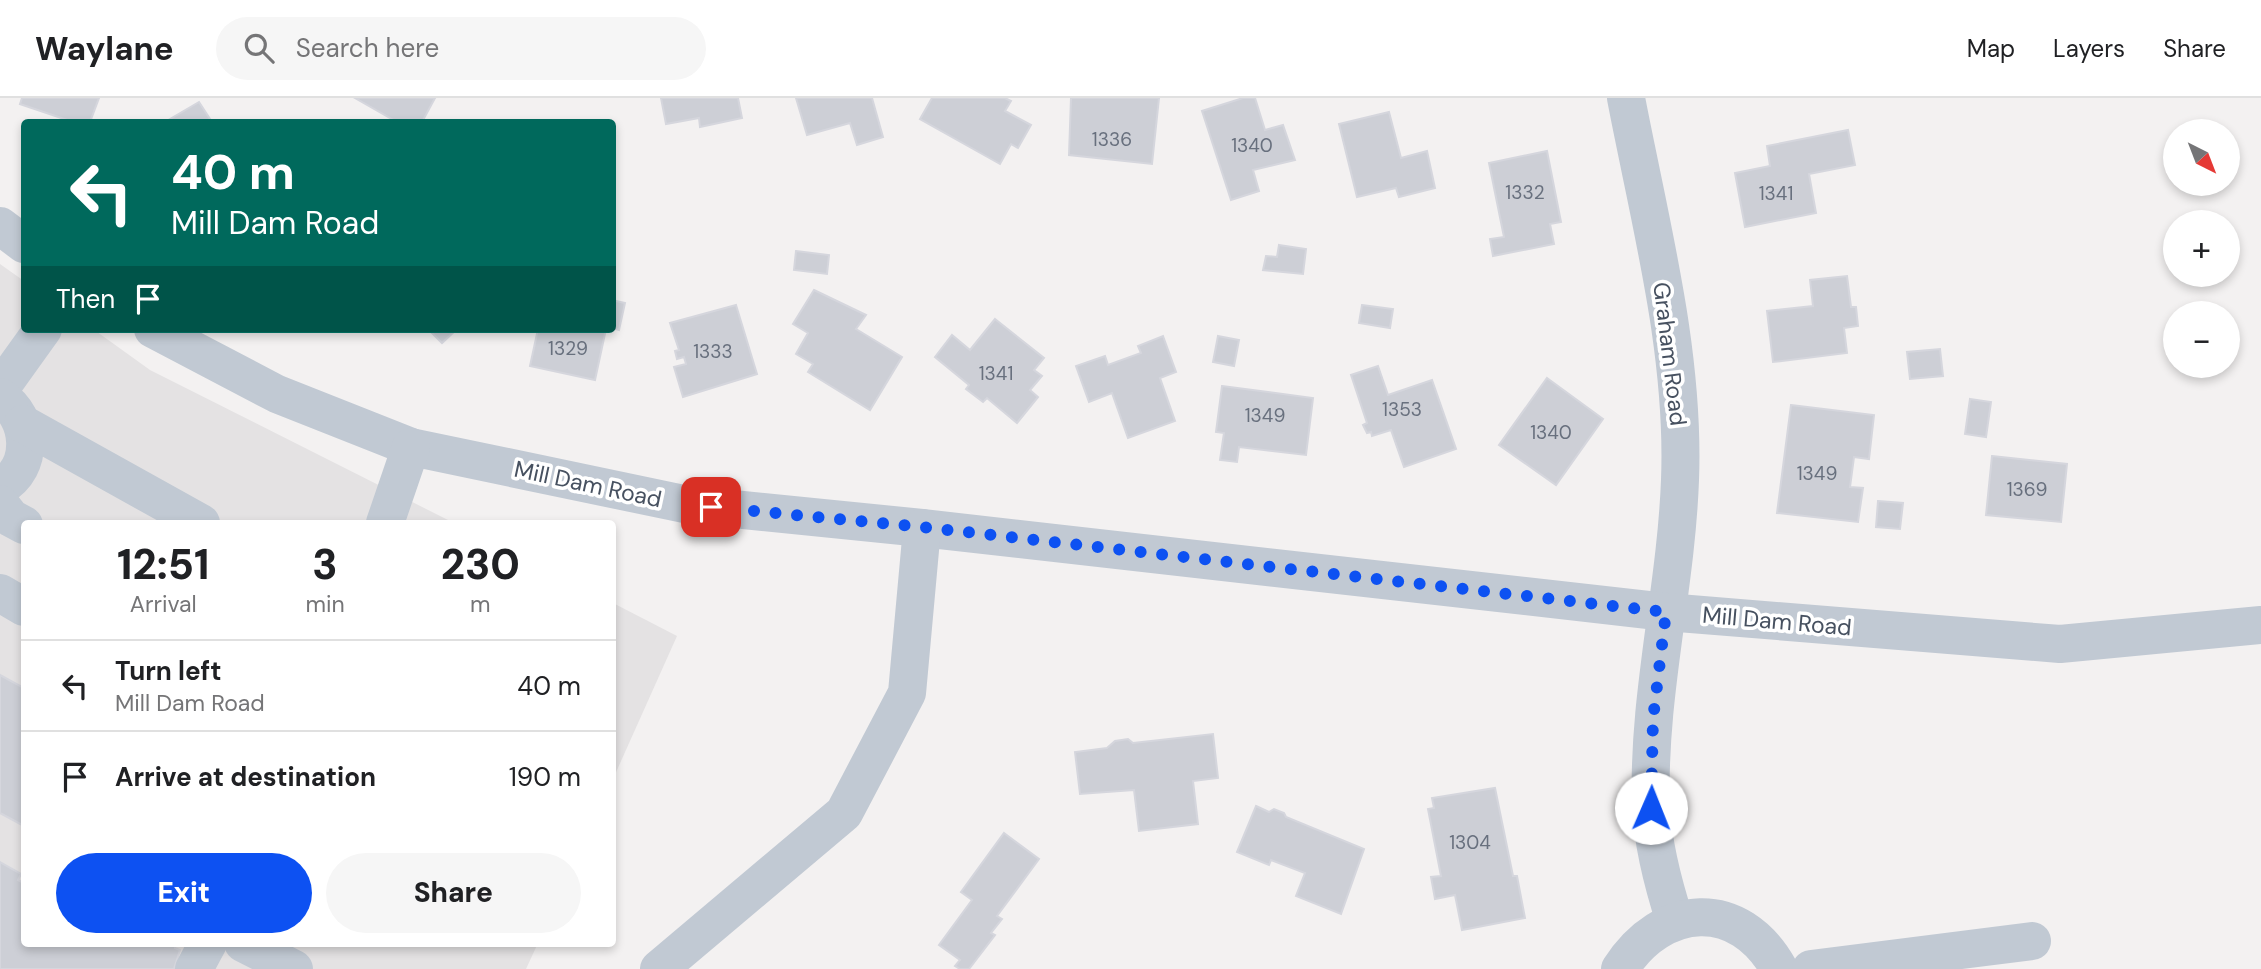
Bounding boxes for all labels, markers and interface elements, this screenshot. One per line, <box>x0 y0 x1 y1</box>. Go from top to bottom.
search box <box>216 17 706 80</box>
text: Waylane <box>35 27 174 70</box>
icon: search <box>240 29 278 67</box>
text: Search here <box>296 31 439 65</box>
text: Map <box>1967 33 2015 64</box>
text: Layers <box>2053 33 2125 64</box>
text: Share <box>2163 33 2226 64</box>
north arrow <box>2163 119 2240 196</box>
map controls <box>2163 119 2240 378</box>
house number: 1336 <box>1092 127 1132 152</box>
house number: 1340 <box>1231 133 1273 158</box>
text: 40 m <box>171 140 295 204</box>
icon: left <box>56 147 147 238</box>
house number: 1332 <box>1505 180 1545 205</box>
house number: 1341 <box>1759 181 1793 206</box>
text: Mill Dam Road <box>171 202 379 244</box>
button: + <box>2163 210 2240 287</box>
icon: arrive <box>129 280 167 318</box>
street label: Graham Road <box>1646 281 1694 427</box>
text: Then <box>56 282 115 316</box>
button: − <box>2163 301 2240 378</box>
house number: 1329 <box>548 336 588 361</box>
house number: 1333 <box>693 339 733 364</box>
house number: 1341 <box>979 361 1013 386</box>
house number: 1353 <box>1382 397 1422 422</box>
house number: 1349 <box>1245 403 1285 428</box>
house number: 1340 <box>1530 420 1572 445</box>
street label: Mill Dam Road <box>512 454 664 514</box>
house number: 1349 <box>1797 461 1837 486</box>
pin <box>681 477 741 537</box>
house number: 1369 <box>2007 477 2047 502</box>
icon: arrive <box>692 488 730 526</box>
text: 12:51 <box>117 537 209 592</box>
text: 3 <box>312 537 338 592</box>
text: 230 <box>441 537 520 592</box>
text: Arrival <box>130 589 197 619</box>
text: min <box>305 589 345 619</box>
text: m <box>470 589 491 619</box>
street label: Mill Dam Road <box>1701 600 1853 642</box>
text: Turn left <box>115 654 222 688</box>
icon: left <box>56 667 94 705</box>
text: 40 m <box>517 669 581 703</box>
text: Mill Dam Road <box>115 688 265 718</box>
icon: arrive <box>56 758 94 796</box>
text: Arrive at destination <box>115 760 376 794</box>
text: 190 m <box>509 760 581 794</box>
position arrow <box>1614 771 1688 845</box>
house number: 1304 <box>1449 830 1491 855</box>
button: Exit <box>56 853 312 933</box>
button: Share <box>326 853 581 933</box>

